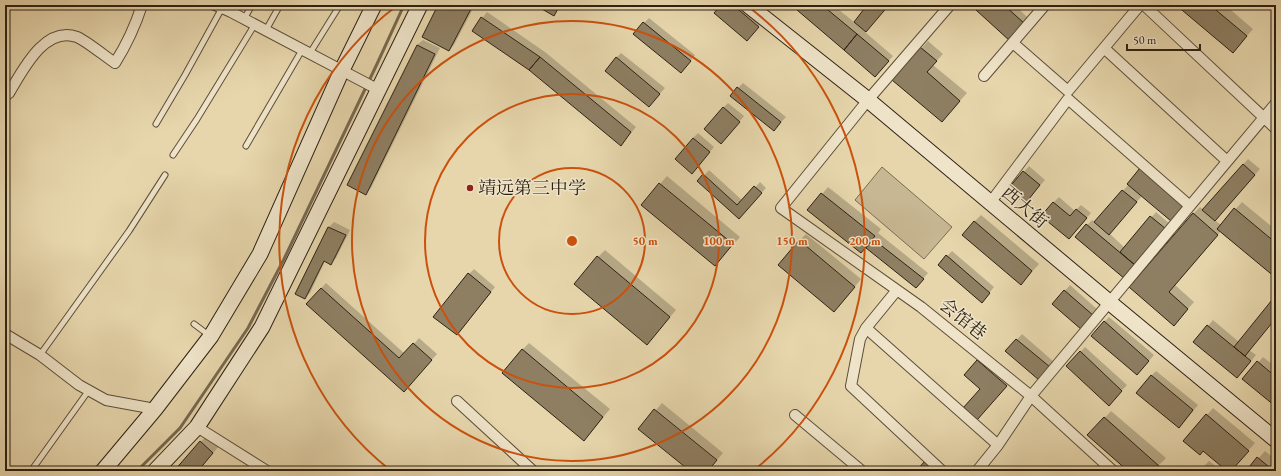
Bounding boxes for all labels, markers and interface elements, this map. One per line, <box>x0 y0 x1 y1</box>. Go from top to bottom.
scale bar <box>1127 26 1200 52</box>
text: 50 m <box>1133 32 1157 48</box>
place label: 靖远第三中学 <box>478 176 586 199</box>
street label: 西大街 <box>997 180 1053 233</box>
marker: 靖远第三中学 <box>465 183 475 193</box>
text: 50 m <box>632 233 658 249</box>
text: 100 m <box>703 233 735 249</box>
text: 150 m <box>776 233 808 249</box>
text: 200 m <box>849 233 881 249</box>
centre of rings <box>565 234 579 248</box>
street label: 会馆巷 <box>935 293 992 345</box>

